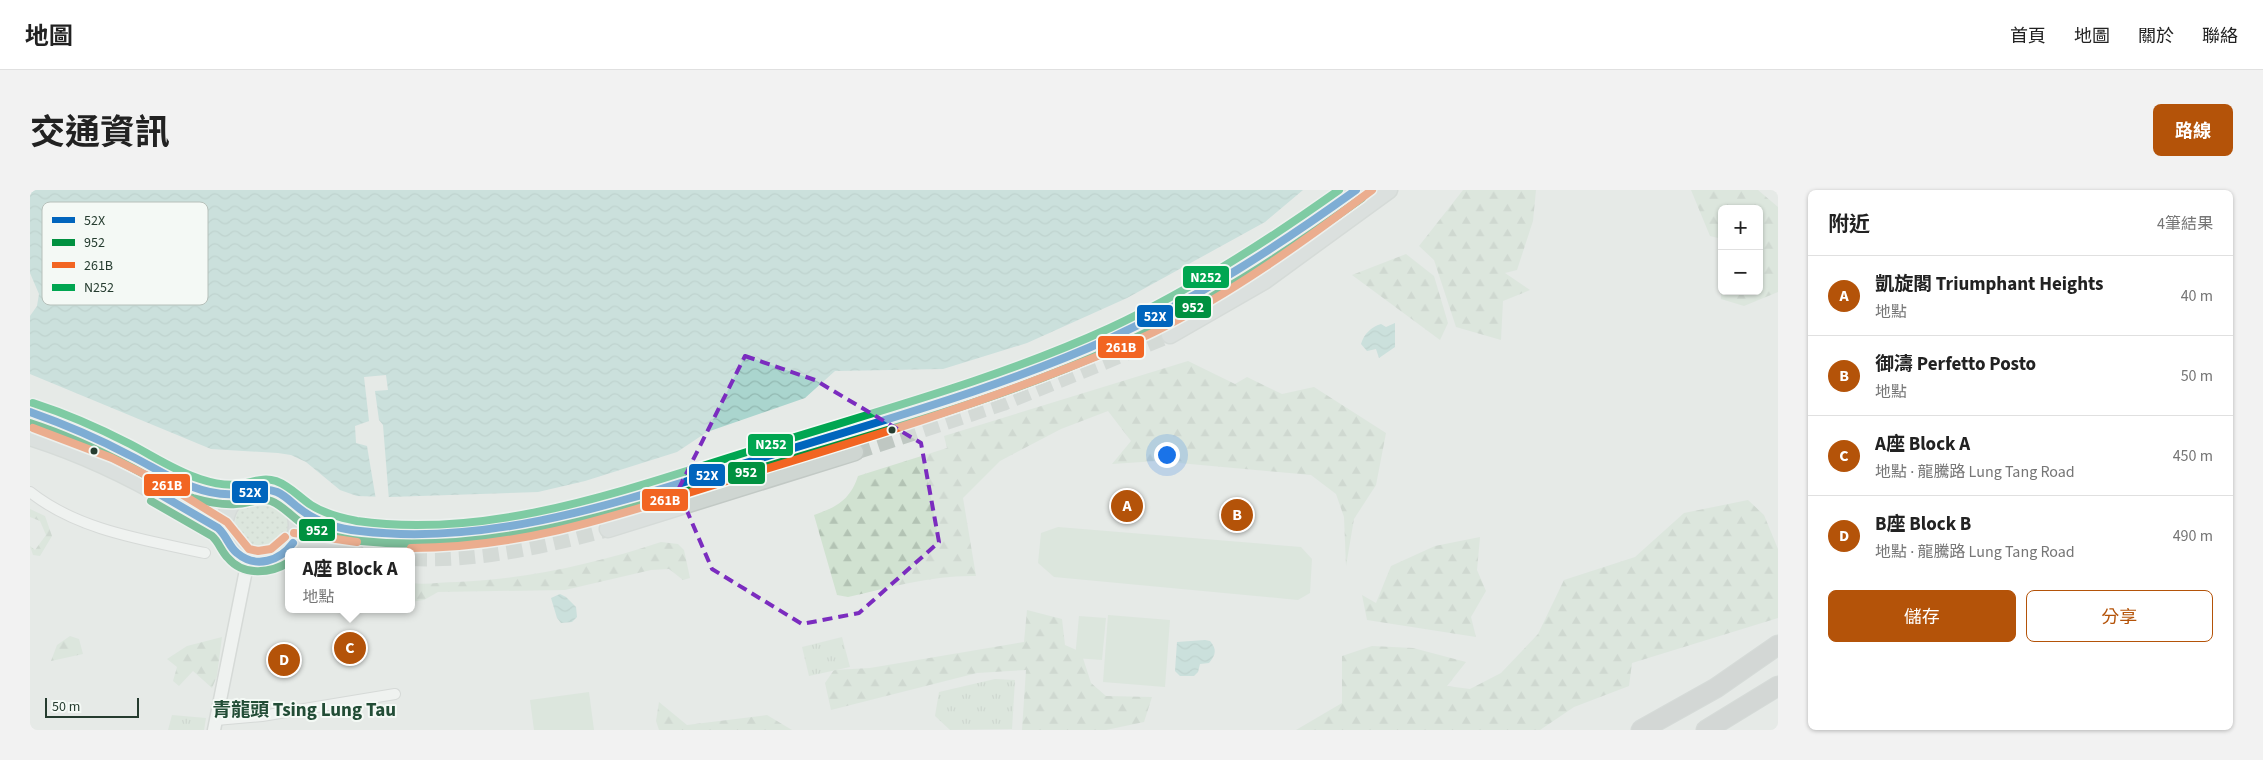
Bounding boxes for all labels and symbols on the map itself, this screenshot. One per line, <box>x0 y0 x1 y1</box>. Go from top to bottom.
legend <box>42 202 208 305</box>
text: 52X <box>84 211 105 231</box>
text: 952 <box>84 233 105 253</box>
text: 261B <box>84 256 113 276</box>
line badge: N252 <box>1182 265 1230 289</box>
text: N252 <box>1190 268 1222 288</box>
text: N252 <box>84 278 114 298</box>
line badge: 952 <box>1174 295 1212 319</box>
text: 952 <box>1182 298 1204 318</box>
line badge: 52X <box>1136 304 1174 328</box>
text: 52X <box>1144 307 1166 327</box>
line badge: 261B <box>1097 335 1145 359</box>
text: 261B <box>1106 338 1137 358</box>
unlabelled marker <box>887 425 897 435</box>
line badge: N252 <box>747 433 794 457</box>
text: N252 <box>755 435 787 455</box>
your location <box>1154 442 1180 468</box>
unlabelled marker <box>89 446 99 456</box>
line badge: 952 <box>727 461 766 485</box>
line badge: 52X <box>688 463 726 487</box>
text: 952 <box>735 463 757 483</box>
text: 52X <box>696 466 718 486</box>
line badge: 261B <box>143 473 191 497</box>
text: 261B <box>152 476 183 496</box>
line badge: 52X <box>231 480 269 504</box>
text: 52X <box>239 483 261 503</box>
pin: A <box>1111 487 1143 525</box>
line badge: 261B <box>641 488 689 512</box>
text: 261B <box>650 491 681 511</box>
pin: B <box>1221 496 1253 534</box>
line badge: 952 <box>298 518 336 542</box>
text: 952 <box>306 521 328 541</box>
pin: C <box>334 629 366 667</box>
pin: D <box>268 641 300 679</box>
scale bar <box>45 695 139 718</box>
district label: 青龍頭 Tsing Lung Tau <box>212 697 396 724</box>

